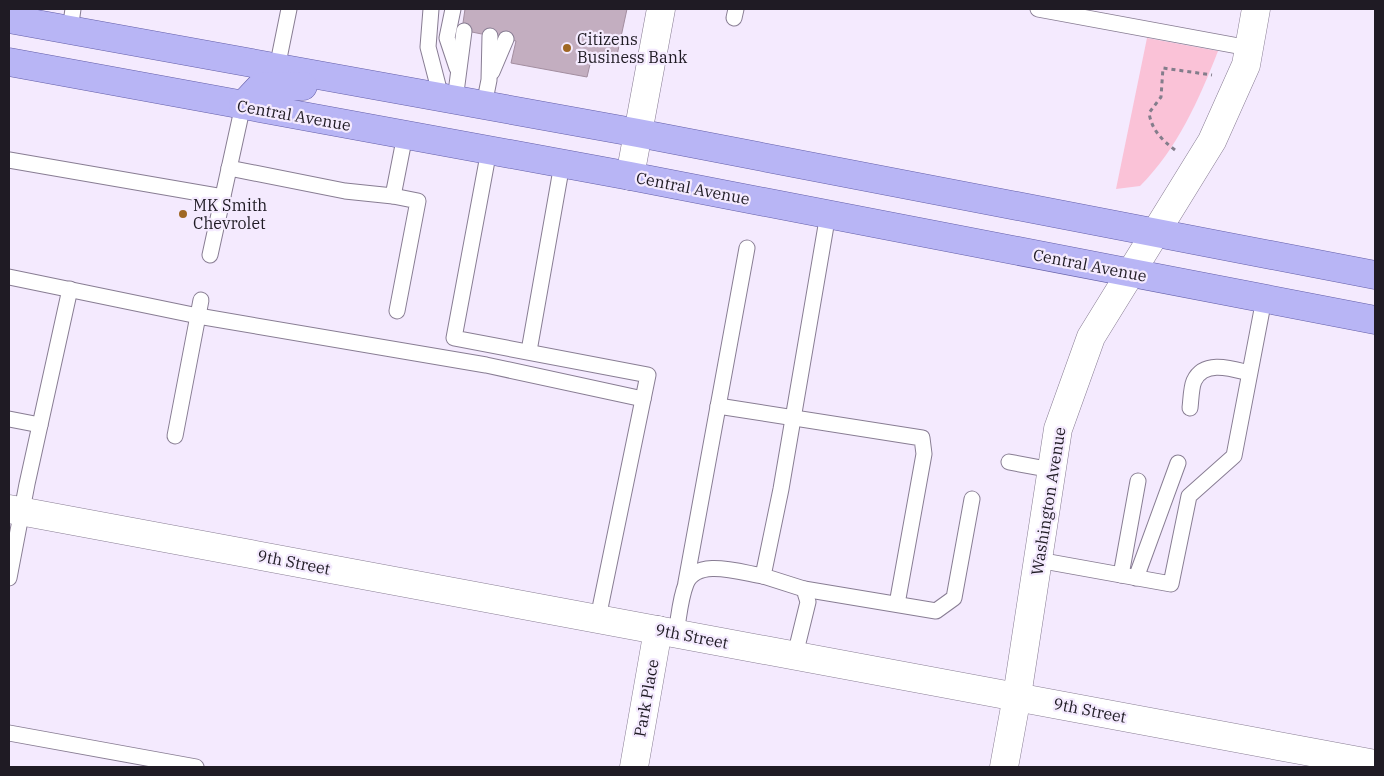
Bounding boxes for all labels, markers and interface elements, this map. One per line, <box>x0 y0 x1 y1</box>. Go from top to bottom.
place label: Citizens Business Bank <box>577 29 688 67</box>
marker: Citizens Business Bank <box>561 42 573 54</box>
street label: Central Avenue <box>236 95 352 135</box>
street label: Central Avenue <box>635 167 751 209</box>
place label: MK Smith Chevrolet <box>193 195 267 233</box>
marker: MK Smith Chevrolet <box>177 208 189 220</box>
street label: Central Avenue <box>1032 244 1148 286</box>
street label: Washington Avenue <box>1026 425 1070 577</box>
street label: 9th Street <box>256 545 333 579</box>
street label: 9th Street <box>654 619 731 653</box>
street label: Park Place <box>629 657 663 739</box>
street label: 9th Street <box>1052 693 1129 727</box>

